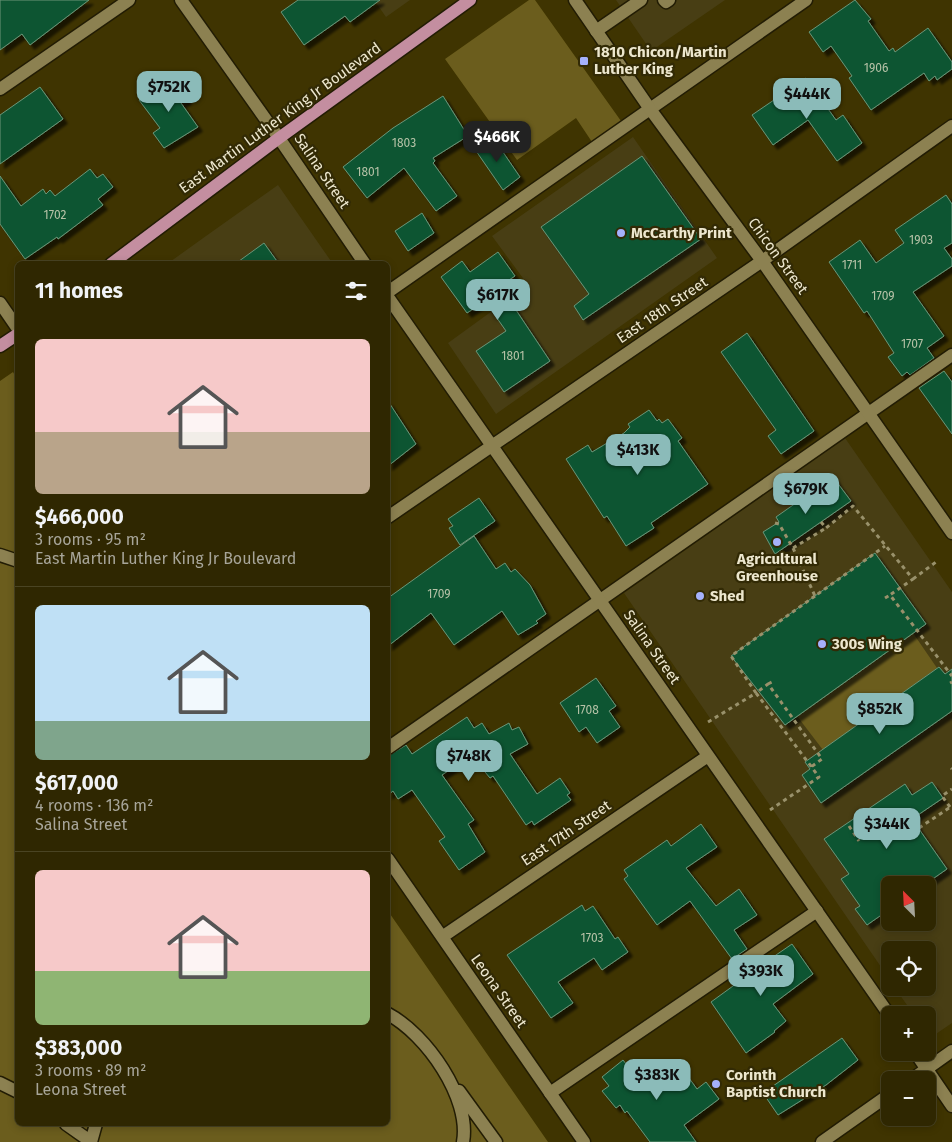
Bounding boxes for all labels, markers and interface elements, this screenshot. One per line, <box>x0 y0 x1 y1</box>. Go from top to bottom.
street label: East Martin Luther King Jr Boulevard <box>176 39 384 197</box>
place label: 1810 Chicon/Martin Luther King <box>594 43 727 78</box>
marker: 1810 Chicon/Martin Luther King <box>578 55 590 67</box>
house number: 1906 <box>864 61 888 75</box>
pin: $752K <box>134 70 204 113</box>
text: $752K <box>148 77 190 96</box>
pin: $444K <box>772 78 842 120</box>
text: $444K <box>784 84 830 103</box>
pin: $466K <box>462 120 532 163</box>
text: $466K <box>474 127 520 146</box>
street label: Salina Street <box>290 130 354 212</box>
house number: 1803 <box>392 136 416 150</box>
house number: 1801 <box>356 165 380 179</box>
house number: 1702 <box>44 208 66 222</box>
street label: Chicon Street <box>744 214 812 298</box>
place label: McCarthy Print <box>631 224 732 242</box>
marker: McCarthy Print <box>615 227 627 239</box>
house number: 1903 <box>909 233 933 247</box>
house number: 1711 <box>842 258 862 272</box>
street label: East 18th Street <box>613 273 711 347</box>
icon: filters <box>342 277 370 305</box>
text: 11 homes <box>35 278 123 304</box>
pin: $617K <box>463 278 533 321</box>
text: $617K <box>477 285 519 304</box>
house number: 1709 <box>871 289 895 303</box>
house number: 1707 <box>901 337 923 351</box>
house number: 1801 <box>501 349 525 363</box>
icon: home <box>158 372 248 462</box>
pin: $413K <box>603 434 673 476</box>
text: $413K <box>617 440 659 459</box>
pin: $679K <box>771 472 841 515</box>
text: $679K <box>784 479 828 498</box>
text: $466,000 <box>35 504 124 530</box>
text: 3 rooms · 95 m² <box>35 530 146 549</box>
marker: Agricultural Greenhouse <box>771 536 783 548</box>
text: East Martin Luther King Jr Boulevard <box>35 549 296 568</box>
place label: Agricultural Greenhouse <box>736 550 818 585</box>
house number: 1709 <box>427 587 451 601</box>
place label: Shed <box>710 587 745 605</box>
marker: Shed <box>694 590 706 602</box>
street label: Salina Street <box>620 606 684 688</box>
place label: 300s Wing <box>831 635 903 653</box>
icon: home <box>158 637 248 727</box>
marker: 300s Wing <box>816 638 828 650</box>
pin: $852K <box>845 692 915 735</box>
text: $852K <box>858 699 902 718</box>
house number: 1708 <box>575 703 599 717</box>
pin: $748K <box>434 740 504 782</box>
text: $748K <box>447 746 491 765</box>
text: $617,000 <box>35 770 118 796</box>
text: 4 rooms · 136 m² <box>35 796 153 815</box>
street label: East 17th Street <box>518 796 615 870</box>
pin: $344K <box>852 808 922 850</box>
text: $344K <box>864 814 910 833</box>
text: Salina Street <box>35 815 127 834</box>
north arrow <box>881 876 936 931</box>
map controls <box>881 876 936 1126</box>
icon: home <box>158 902 248 992</box>
house number: 1703 <box>581 931 603 945</box>
button: locate <box>881 941 936 996</box>
street label: Leona Street <box>467 951 531 1032</box>
pin: $393K <box>726 954 796 997</box>
text: $393K <box>739 961 783 980</box>
button: + <box>881 1006 936 1061</box>
text: $383,000 <box>35 1035 122 1061</box>
pin: $383K <box>622 1058 692 1101</box>
text: 3 rooms · 89 m² <box>35 1061 146 1080</box>
text: $383K <box>635 1065 679 1084</box>
place label: Corinth Baptist Church <box>726 1066 826 1101</box>
button: − <box>881 1071 936 1126</box>
marker: Corinth Baptist Church <box>710 1078 722 1090</box>
text: Leona Street <box>35 1080 126 1099</box>

